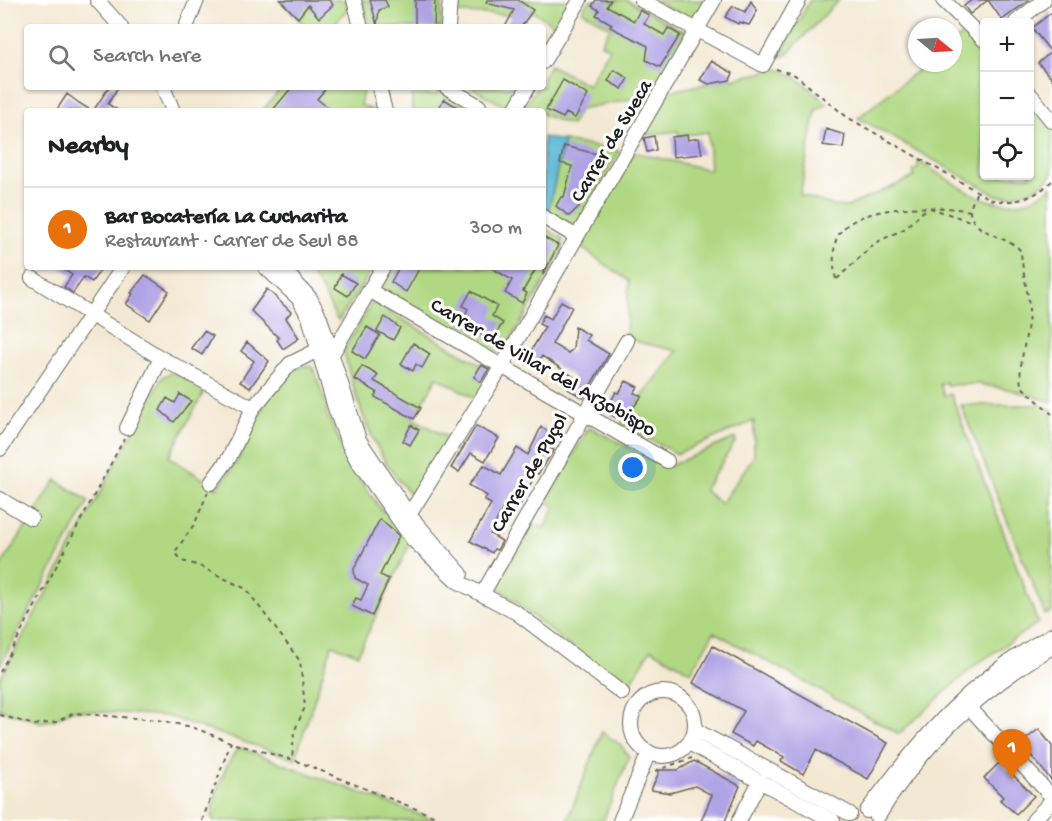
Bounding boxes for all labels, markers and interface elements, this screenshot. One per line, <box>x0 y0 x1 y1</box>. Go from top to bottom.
north arrow <box>908 18 962 72</box>
map controls <box>980 18 1034 180</box>
button: + <box>980 18 1034 72</box>
search box <box>24 24 546 90</box>
icon: search <box>45 41 78 74</box>
text: Search here <box>93 44 201 70</box>
button: − <box>980 72 1034 126</box>
street label: Carrer de Sueca <box>567 75 660 208</box>
button: locate <box>980 126 1034 180</box>
text: Nearby <box>48 132 129 163</box>
text: Bar Bocatería La Cucharita <box>105 205 347 231</box>
text: 1 <box>63 218 72 241</box>
text: 300 m <box>470 218 522 241</box>
text: Restaurant · Carrer de Seul 88 <box>105 231 358 254</box>
street label: Carrer de Villar del Arzobispo <box>425 294 659 444</box>
street label: Carrer de Puçol <box>487 410 575 538</box>
your location <box>618 453 647 482</box>
pin: 1 <box>992 730 1032 779</box>

